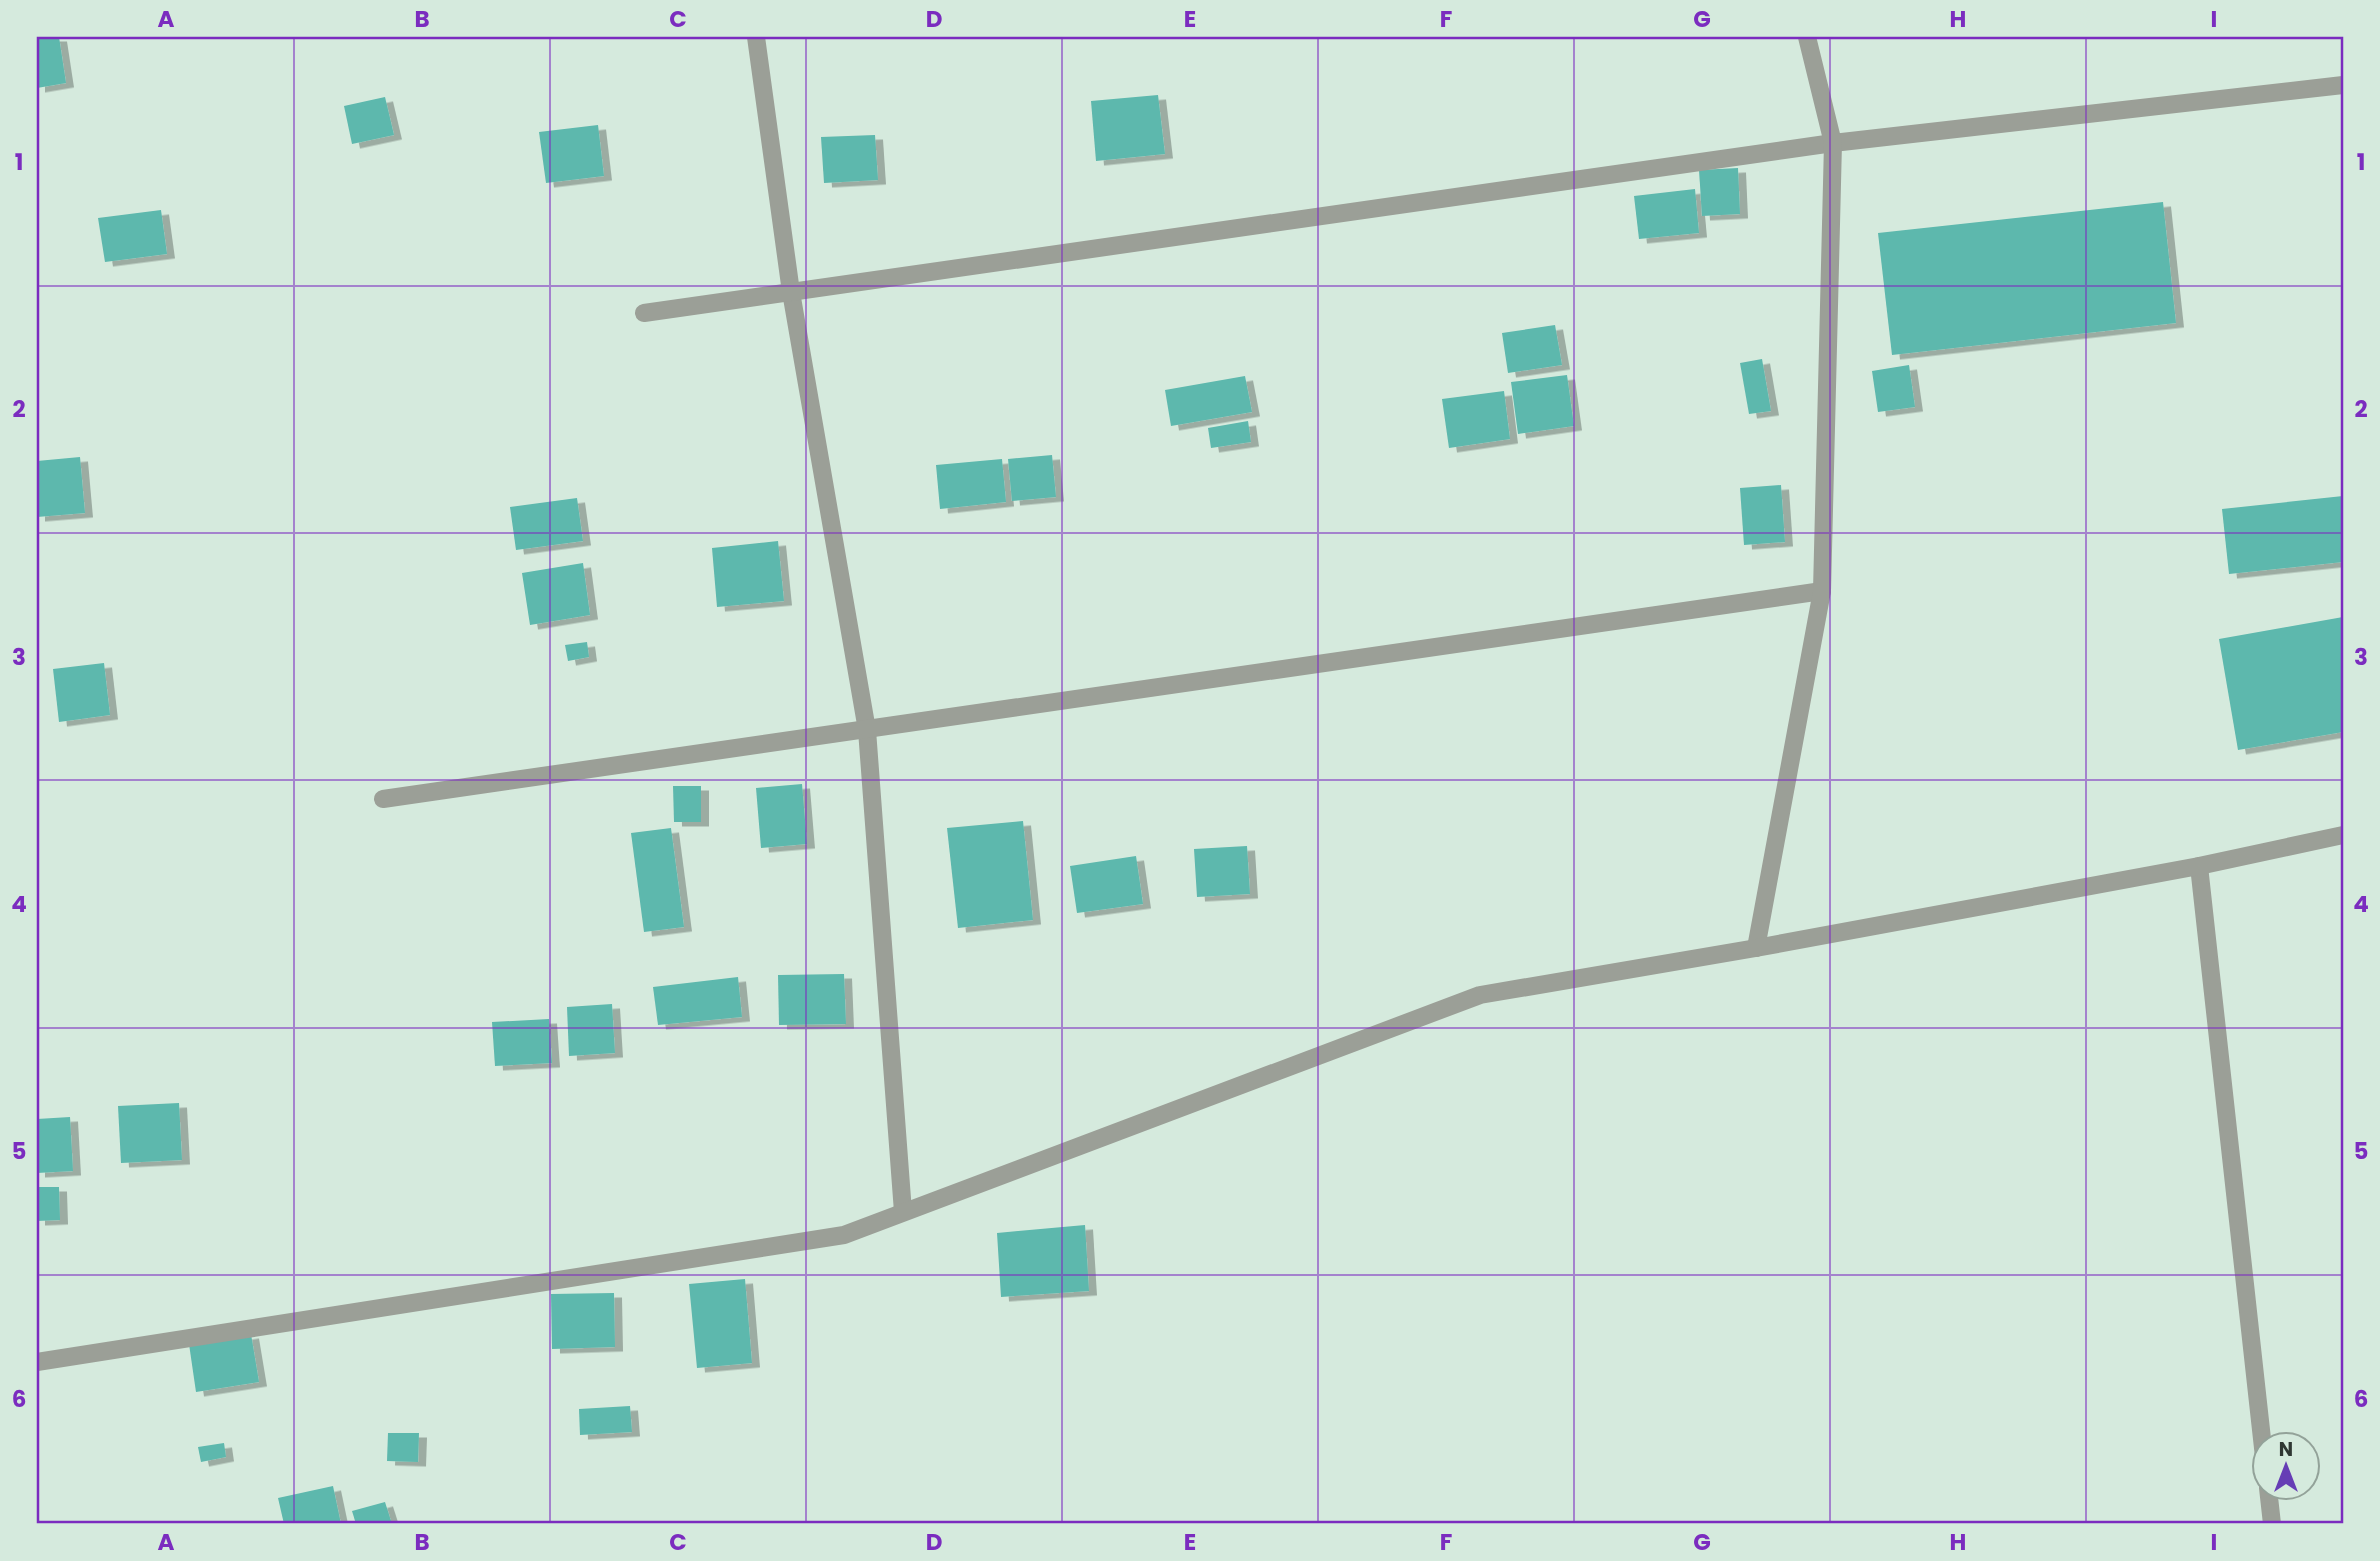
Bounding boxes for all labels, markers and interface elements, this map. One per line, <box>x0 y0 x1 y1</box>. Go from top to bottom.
text: A <box>158 3 175 35</box>
text: B <box>414 3 430 35</box>
text: C <box>669 3 687 35</box>
text: D <box>926 3 942 35</box>
text: E <box>1184 3 1196 35</box>
text: F <box>1440 3 1452 35</box>
text: G <box>1693 3 1711 35</box>
text: H <box>1950 3 1966 35</box>
text: I <box>2211 3 2217 35</box>
text: 1 <box>15 146 23 178</box>
text: 1 <box>2357 146 2365 178</box>
text: 2 <box>12 393 26 425</box>
text: 2 <box>2354 393 2368 425</box>
text: 3 <box>12 641 26 673</box>
text: 3 <box>2354 641 2368 673</box>
text: 4 <box>11 888 27 920</box>
text: 4 <box>2353 888 2369 920</box>
text: 5 <box>12 1135 26 1167</box>
text: 5 <box>2354 1135 2368 1167</box>
text: 6 <box>12 1383 26 1415</box>
text: 6 <box>2354 1383 2368 1415</box>
north arrow <box>2250 1432 2320 1502</box>
text: N <box>2279 1436 2293 1463</box>
text: A <box>158 1526 175 1558</box>
text: B <box>414 1526 430 1558</box>
text: C <box>669 1526 687 1558</box>
text: D <box>926 1526 942 1558</box>
text: E <box>1184 1526 1196 1558</box>
text: F <box>1440 1526 1452 1558</box>
text: G <box>1693 1526 1711 1558</box>
text: H <box>1950 1526 1966 1558</box>
text: I <box>2211 1526 2217 1558</box>

